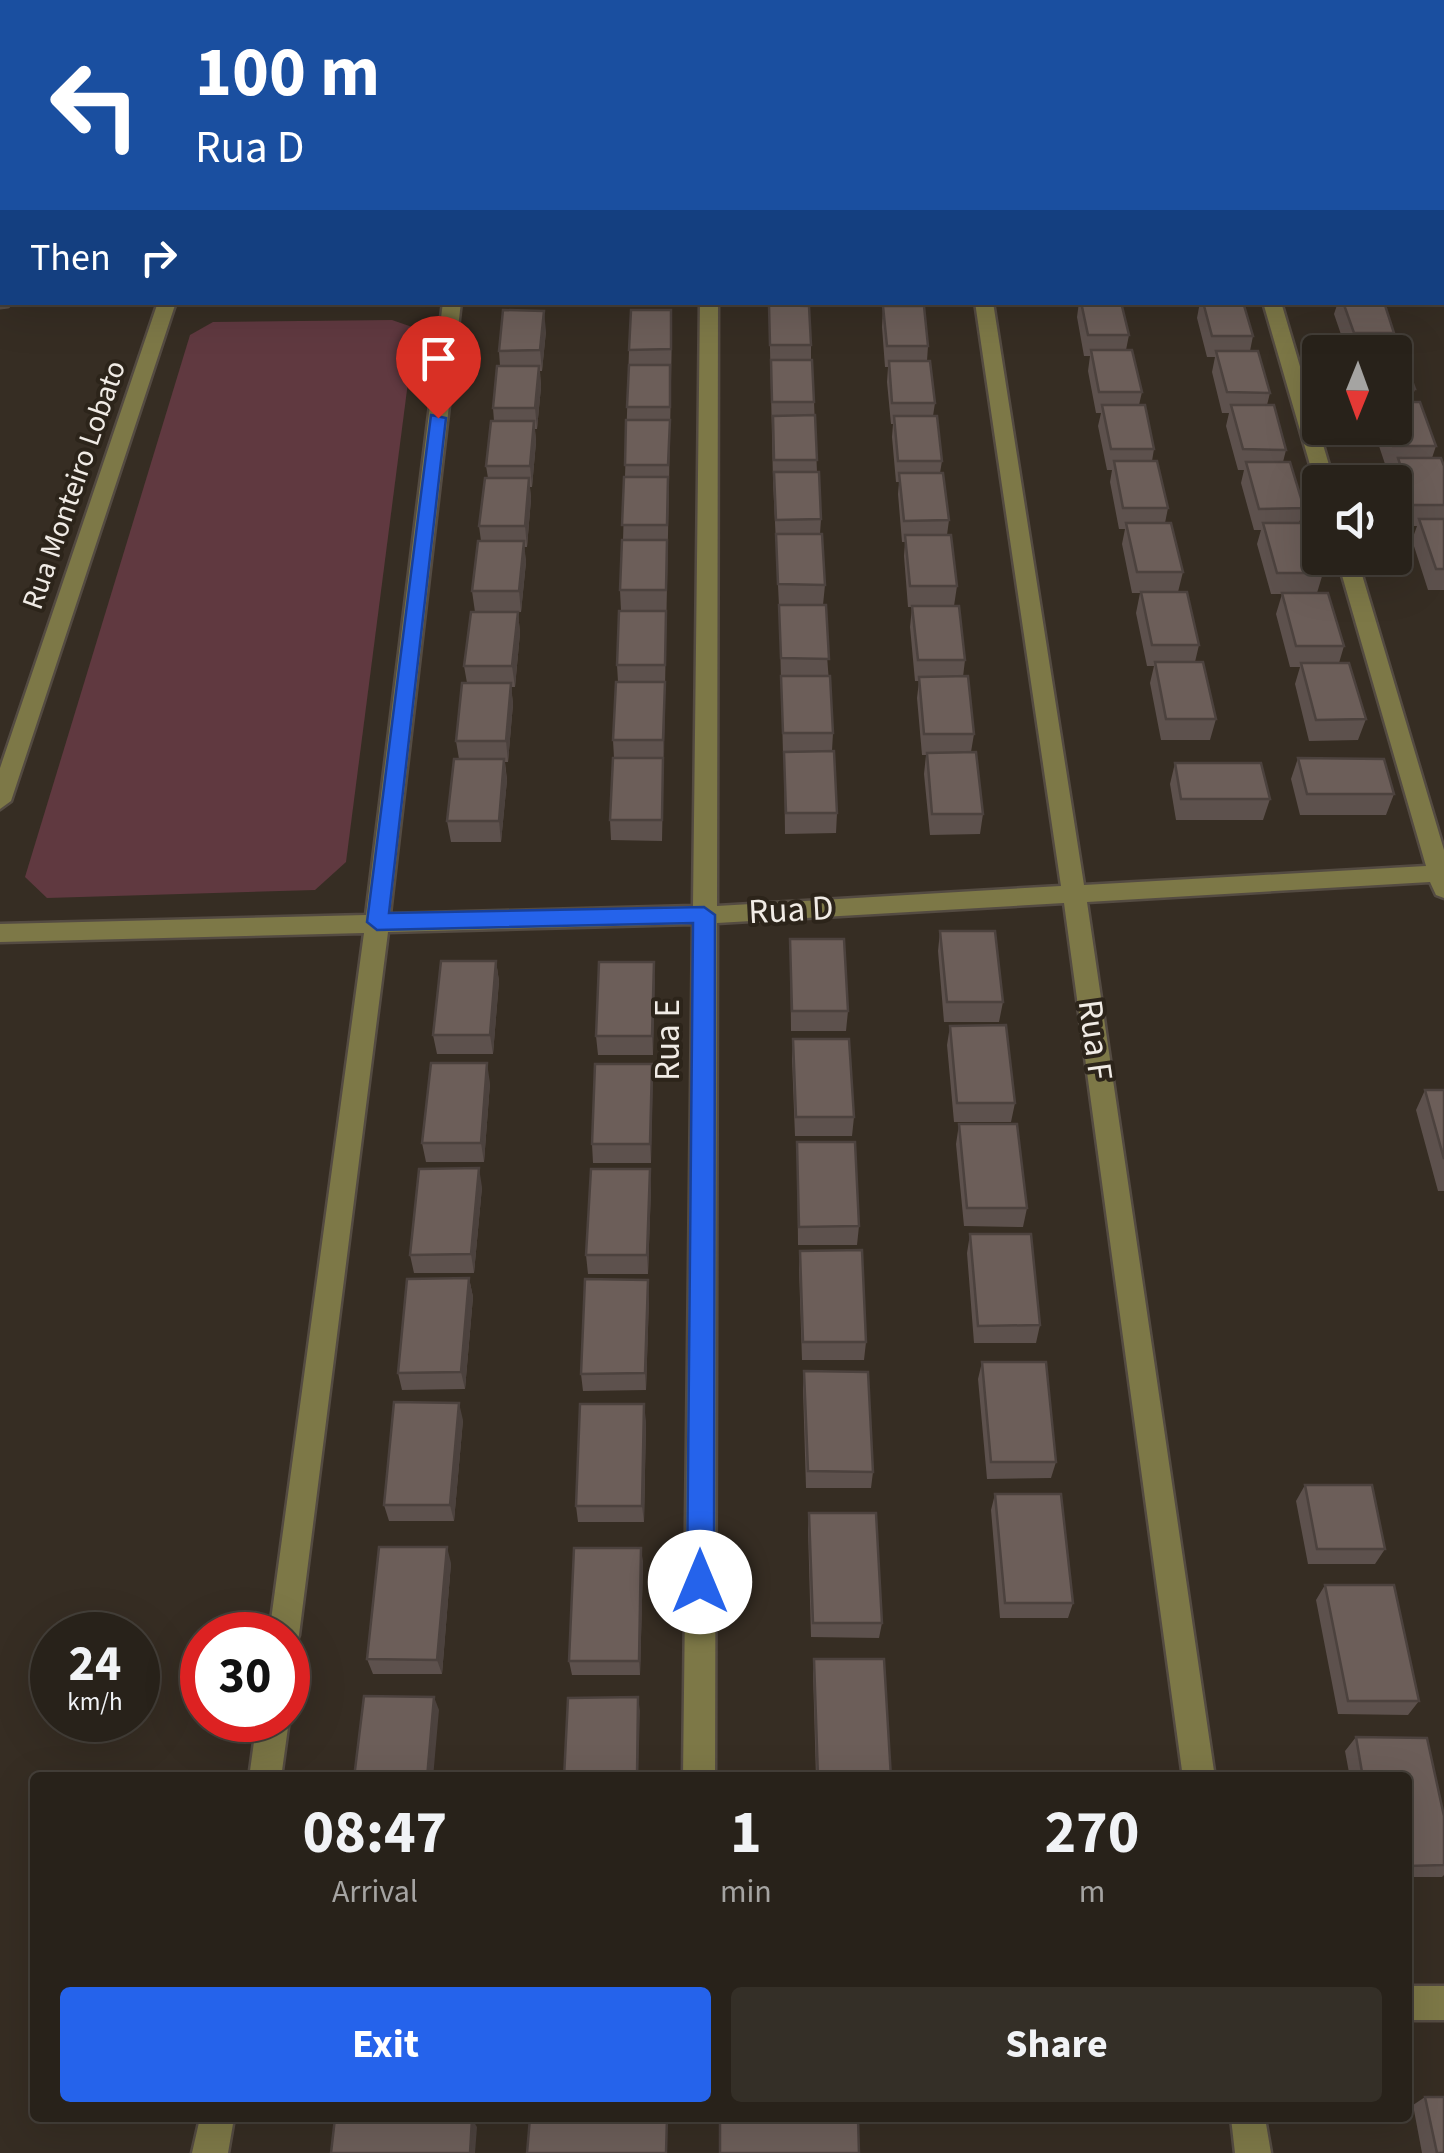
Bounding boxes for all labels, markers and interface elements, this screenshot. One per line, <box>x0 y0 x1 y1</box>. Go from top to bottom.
text: 100 m <box>195 23 380 123</box>
icon: left <box>30 40 160 170</box>
text: Rua D <box>195 116 304 180</box>
icon: right <box>131 230 186 285</box>
text: Then <box>30 231 111 285</box>
pin <box>396 316 481 419</box>
icon: arrive <box>411 331 466 386</box>
north arrow <box>1302 335 1412 445</box>
map controls <box>1302 335 1412 575</box>
street label: Rua Monteiro Lobato <box>11 355 137 615</box>
button: sound <box>1302 465 1412 575</box>
street label: Rua D <box>747 883 835 937</box>
street label: Rua F <box>1065 996 1125 1084</box>
street label: Rua E <box>643 999 693 1081</box>
position arrow <box>648 1530 752 1634</box>
speed limit sign: 30 <box>180 1612 310 1742</box>
text: 24 <box>69 1629 121 1700</box>
text: km/h <box>67 1684 123 1720</box>
text: 08:47 <box>303 1791 447 1876</box>
text: 1 <box>730 1791 762 1876</box>
text: 270 <box>1044 1791 1139 1876</box>
text: Arrival <box>332 1869 418 1915</box>
text: min <box>720 1869 772 1915</box>
text: m <box>1079 1869 1105 1915</box>
button: Exit <box>60 1987 711 2102</box>
button: Share <box>731 1987 1382 2102</box>

